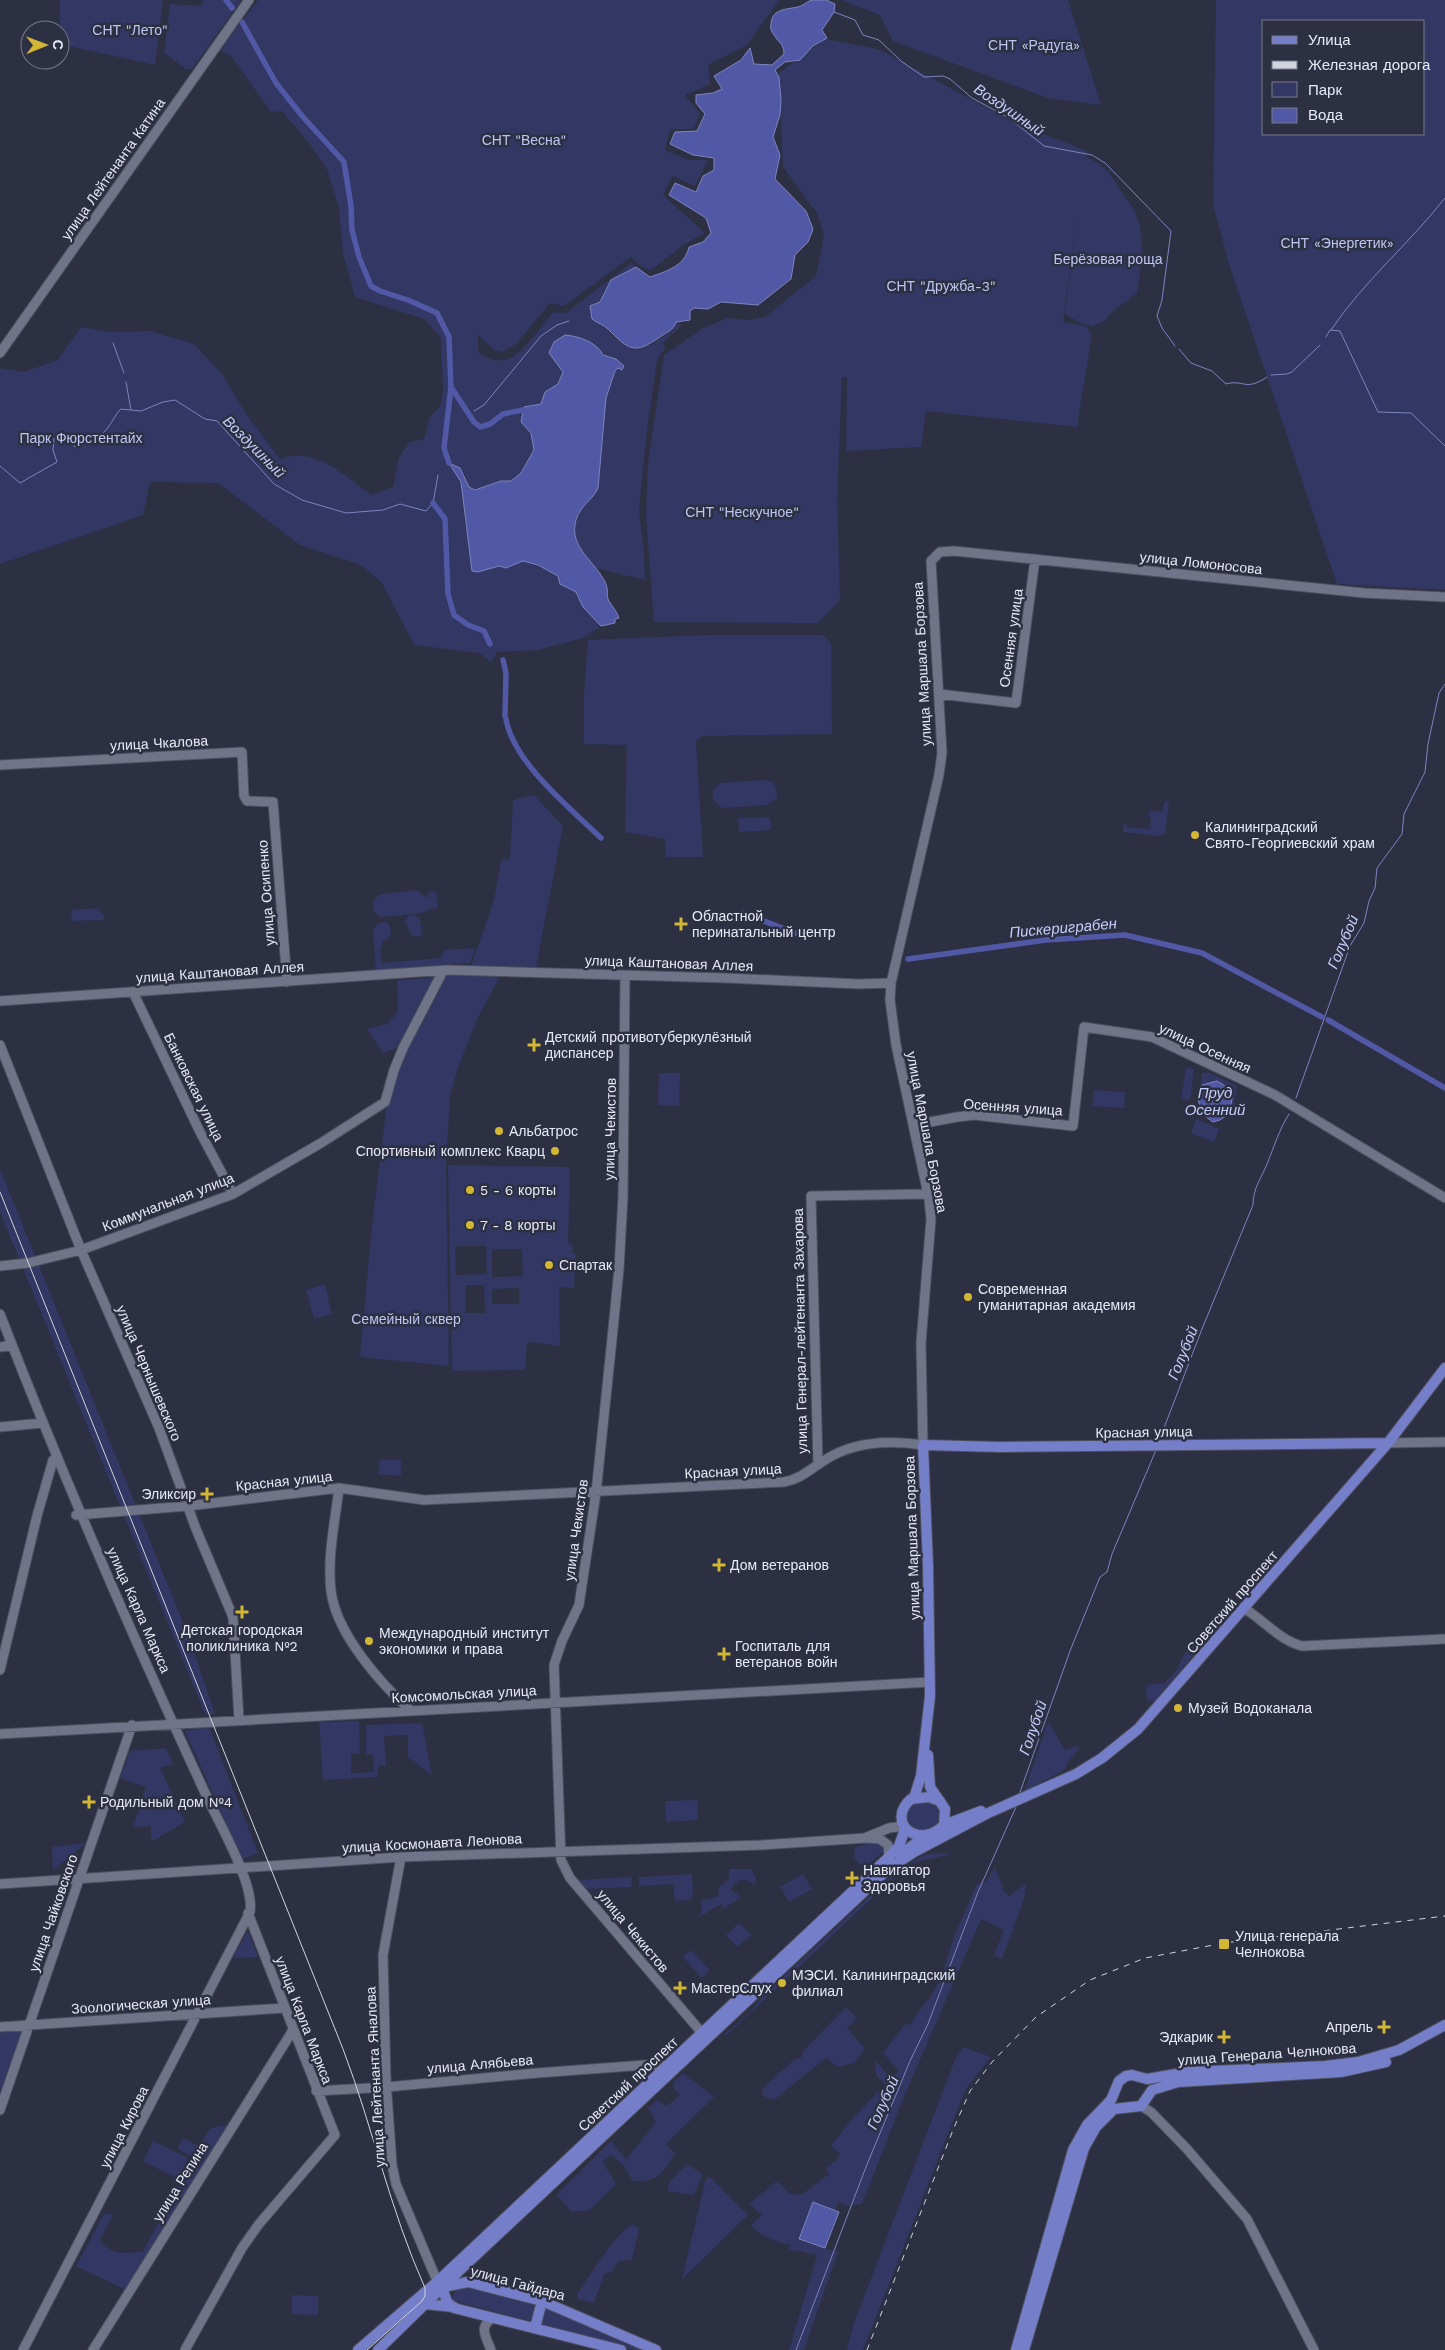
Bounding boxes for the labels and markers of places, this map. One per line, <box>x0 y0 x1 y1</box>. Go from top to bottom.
place label: Калининградский Свято-Георгиевский храм <box>1205 819 1375 851</box>
marker: Калининградский Свято-Георгиевский храм <box>1189 829 1201 841</box>
place label: Областной перинатальный центр <box>692 908 836 940</box>
marker: Областной перинатальный центр <box>674 917 688 931</box>
place label: Детский противотуберкулёзный диспансер <box>545 1029 752 1061</box>
marker: Детский противотуберкулёзный диспансер <box>527 1038 541 1052</box>
place label: Альбатрос <box>509 1123 578 1139</box>
marker: Альбатрос <box>493 1125 505 1137</box>
place label: Спортивный комплекс Кварц <box>356 1143 545 1159</box>
marker: Спортивный комплекс Кварц <box>549 1145 561 1157</box>
place label: 5 - 6 корты <box>480 1182 556 1198</box>
marker: 5 - 6 корты <box>464 1184 476 1196</box>
place label: 7 - 8 корты <box>480 1217 556 1233</box>
marker: 7 - 8 корты <box>464 1219 476 1231</box>
place label: Спартак <box>559 1257 613 1273</box>
marker: Спартак <box>543 1259 555 1271</box>
place label: Современная гуманитарная академия <box>978 1281 1136 1313</box>
marker: Современная гуманитарная академия <box>962 1291 974 1303</box>
place label: Эликсир <box>142 1486 196 1502</box>
marker: Эликсир <box>200 1487 214 1501</box>
place label: Дом ветеранов <box>730 1557 829 1573</box>
marker: Дом ветеранов <box>712 1558 726 1572</box>
marker: Детская городская поликлиника №2 <box>235 1605 249 1619</box>
place label: Детская городская поликлиника №2 <box>181 1622 303 1654</box>
place label: Международный институт экономики и права <box>379 1625 550 1657</box>
marker: Международный институт экономики и права <box>363 1635 375 1647</box>
place label: Госпиталь для ветеранов войн <box>735 1638 838 1670</box>
marker: Госпиталь для ветеранов войн <box>717 1647 731 1661</box>
place label: Музей Водоканала <box>1188 1700 1312 1716</box>
marker: Музей Водоканала <box>1172 1702 1184 1714</box>
place label: Родильный дом №4 <box>100 1794 232 1810</box>
marker: Родильный дом №4 <box>82 1795 96 1809</box>
place label: Навигатор Здоровья <box>863 1862 930 1894</box>
marker: Навигатор Здоровья <box>845 1871 859 1885</box>
place label: Улица генерала Челнокова <box>1235 1928 1339 1960</box>
marker: Улица генерала Челнокова <box>1217 1937 1231 1951</box>
place label: МЭСИ. Калининградский филиал <box>792 1967 955 1999</box>
marker: МЭСИ. Калининградский филиал <box>776 1977 788 1989</box>
place label: МастерСлух <box>691 1980 772 1996</box>
marker: МастерСлух <box>673 1981 687 1995</box>
place label: Апрель <box>1326 2019 1373 2035</box>
marker: Апрель <box>1377 2020 1391 2034</box>
place label: Эдкарик <box>1159 2029 1214 2045</box>
marker: Эдкарик <box>1217 2030 1231 2044</box>

